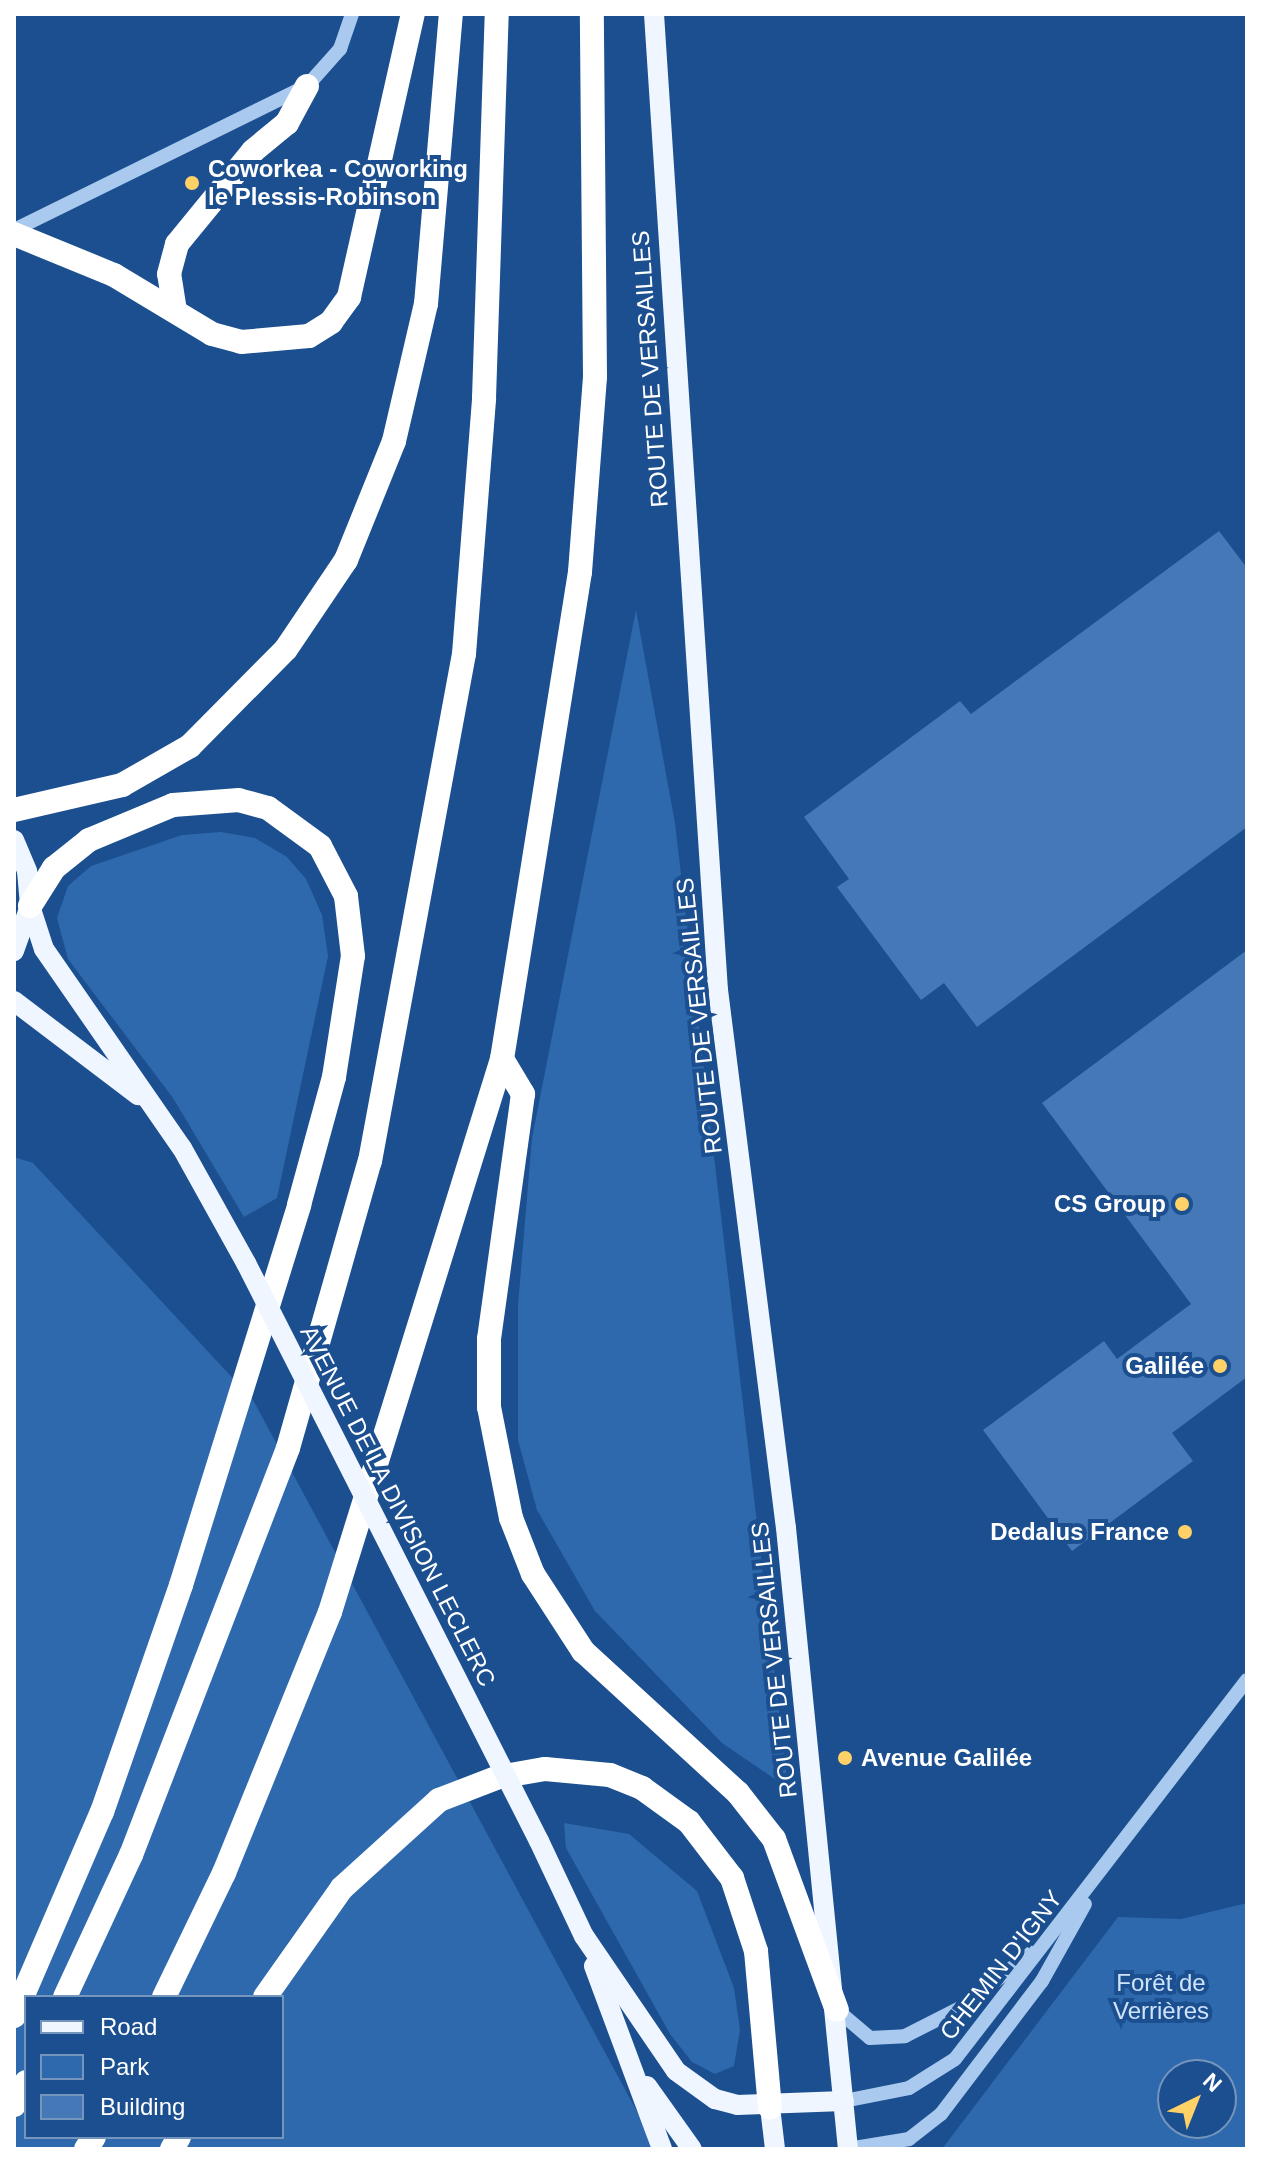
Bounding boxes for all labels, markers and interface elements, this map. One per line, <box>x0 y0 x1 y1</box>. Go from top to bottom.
place label: Coworkea - Coworking le Plessis-Robinson <box>208 155 468 211</box>
marker: Coworkea - Coworking le Plessis-Robinson <box>183 174 201 192</box>
street label: ROUTE DE VERSAILLES <box>626 230 674 508</box>
street label: ROUTE DE VERSAILLES <box>670 877 728 1155</box>
place label: CS Group <box>1054 1190 1166 1218</box>
marker: CS Group <box>1173 1195 1191 1213</box>
street label: AVENUE DE LA DIVISION LECLERC <box>294 1320 502 1692</box>
place label: Galilée <box>1125 1352 1204 1380</box>
marker: Galilée <box>1211 1357 1229 1375</box>
place label: Dedalus France <box>990 1518 1169 1546</box>
street label: ROUTE DE VERSAILLES <box>745 1521 803 1799</box>
marker: Dedalus France <box>1176 1523 1194 1541</box>
place label: Avenue Galilée <box>861 1744 1032 1772</box>
marker: Avenue Galilée <box>836 1749 854 1767</box>
street label: CHEMIN D'IGNY <box>934 1884 1068 2046</box>
park label: Forêt de Verrières <box>1113 1969 1209 2025</box>
legend <box>24 1995 284 2139</box>
text: Road <box>100 2013 157 2040</box>
text: Park <box>100 2053 149 2080</box>
north arrow <box>1157 2059 1237 2139</box>
text: N <box>1198 2068 1227 2097</box>
text: Building <box>100 2093 185 2120</box>

